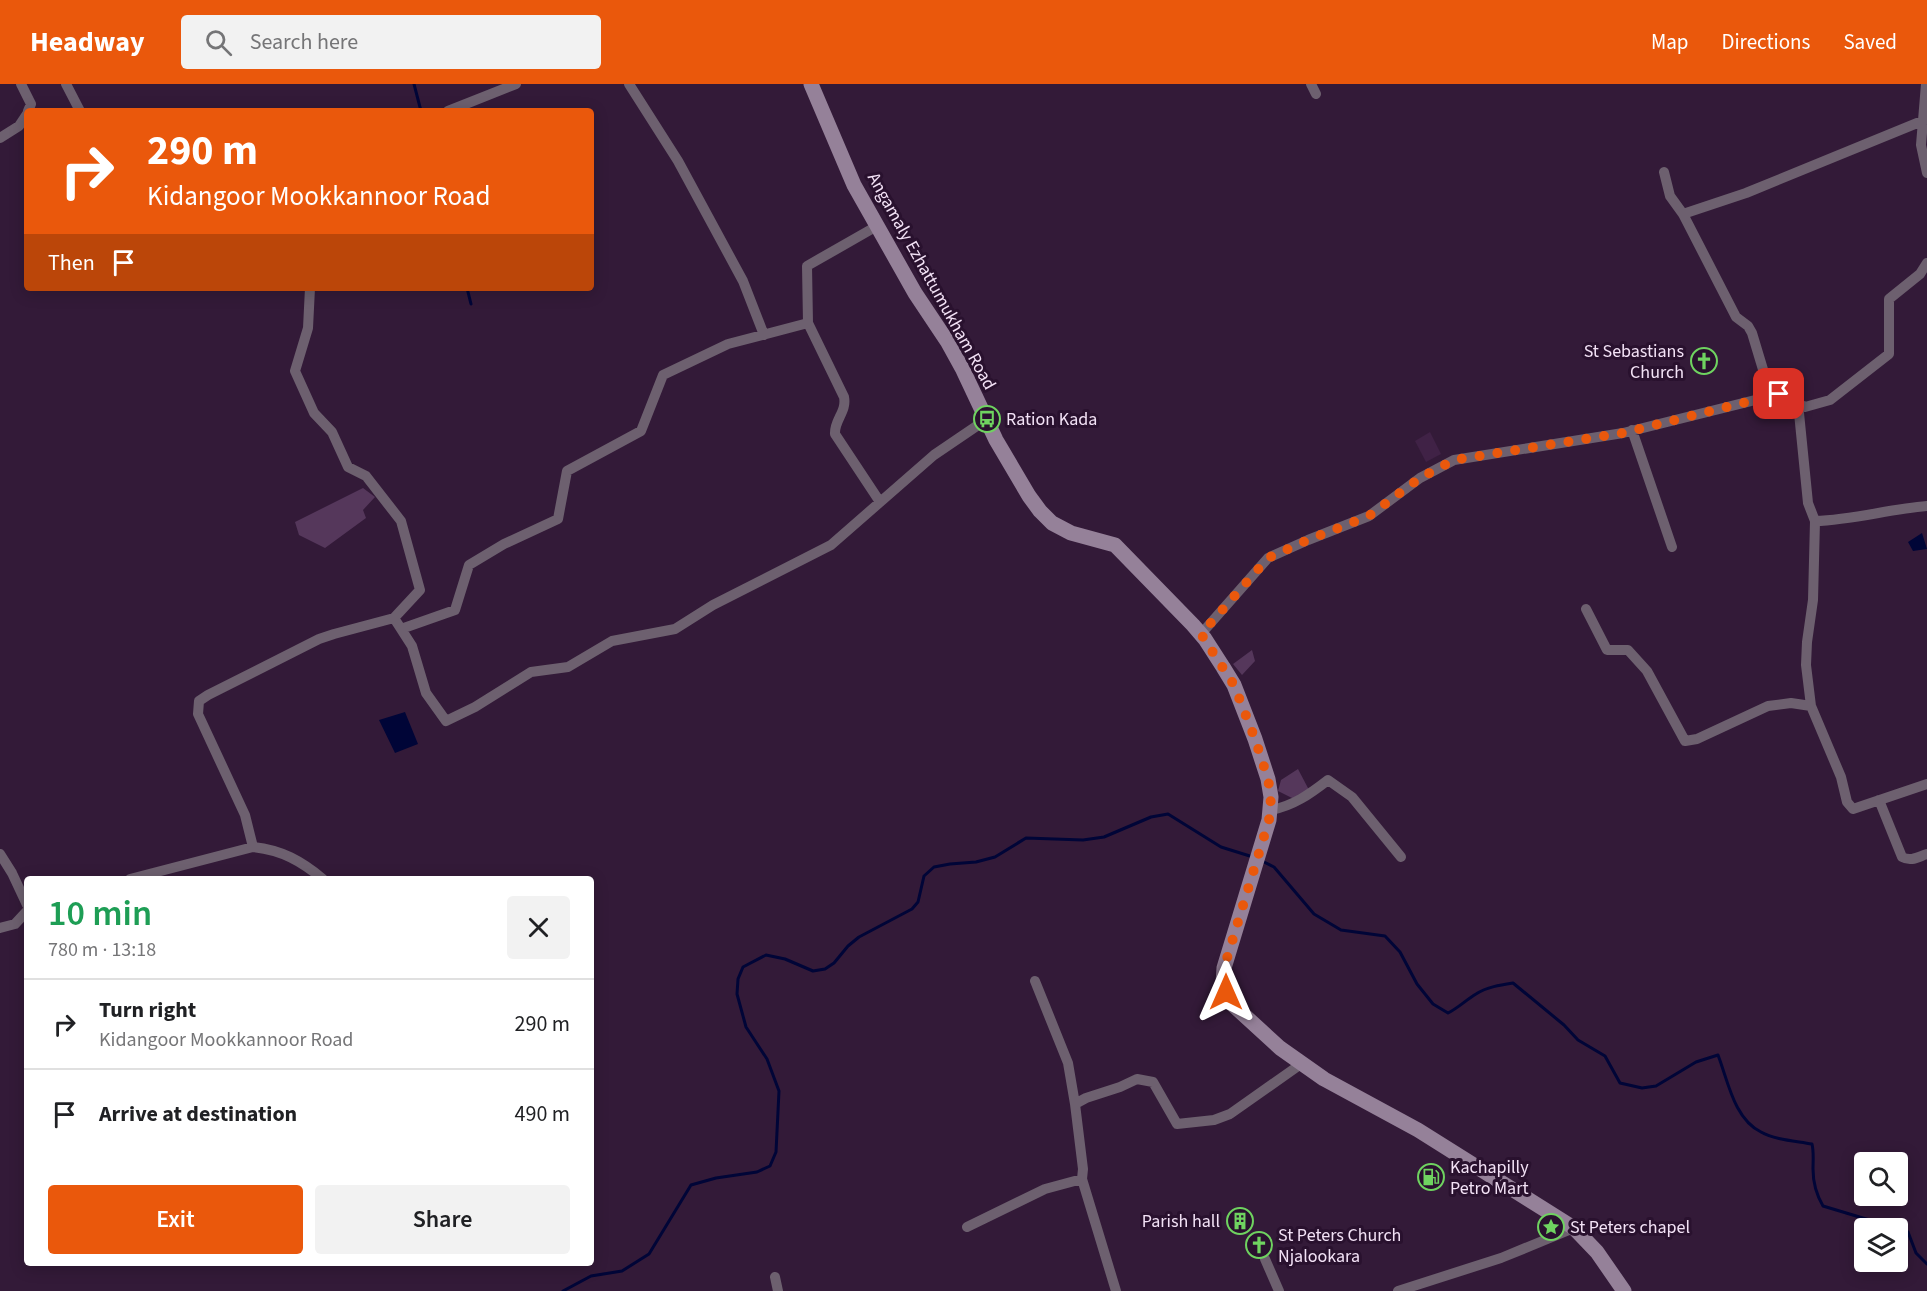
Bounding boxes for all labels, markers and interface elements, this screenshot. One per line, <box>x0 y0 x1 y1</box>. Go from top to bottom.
search box <box>181 15 601 69</box>
text: Headway <box>30 22 145 62</box>
icon: search <box>202 26 235 59</box>
text: Search here <box>250 26 358 58</box>
text: Map <box>1651 27 1689 57</box>
text: Directions <box>1722 27 1810 57</box>
text: Saved <box>1843 27 1897 57</box>
text: 290 m <box>147 121 258 181</box>
icon: right <box>48 132 126 210</box>
street label: Angamaly Ezhattumukham Road <box>861 168 1002 394</box>
text: Kidangoor Mookkannoor Road <box>147 177 490 216</box>
icon: arrive <box>107 246 140 279</box>
text: Then <box>48 247 95 279</box>
place label: St Sebastians Church <box>1584 339 1684 385</box>
church icon: St Sebastians Church <box>1689 346 1719 376</box>
pin <box>1753 368 1804 419</box>
icon: arrive <box>1762 377 1795 410</box>
bus stop icon: Ration Kada <box>972 404 1002 434</box>
place label: Ration Kada <box>1006 407 1097 432</box>
text: 10 min <box>48 888 152 939</box>
button: close <box>507 896 570 959</box>
text: 780 m · 13:18 <box>48 936 156 964</box>
position arrow <box>1194 960 1258 1024</box>
text: Turn right <box>99 994 196 1026</box>
icon: right <box>48 1008 81 1041</box>
text: 290 m <box>515 1008 570 1040</box>
text: Kidangoor Mookkannoor Road <box>99 1026 353 1054</box>
icon: arrive <box>48 1098 81 1131</box>
text: Arrive at destination <box>99 1098 297 1130</box>
text: 490 m <box>515 1098 570 1130</box>
map controls <box>1854 1152 1908 1272</box>
button: search <box>1854 1152 1908 1206</box>
place label: Kachapilly Petro Mart <box>1450 1155 1529 1201</box>
fuel station icon: Kachapilly Petro Mart <box>1416 1162 1446 1192</box>
button: Exit <box>48 1185 303 1254</box>
button: Share <box>315 1185 570 1254</box>
building icon: Parish hall <box>1225 1206 1255 1236</box>
place label: Parish hall <box>1142 1209 1220 1234</box>
place icon: St Peters chapel <box>1536 1212 1566 1242</box>
place label: St Peters chapel <box>1570 1215 1690 1240</box>
button: layers <box>1854 1218 1908 1272</box>
place label: St Peters Church Njalookara <box>1278 1223 1401 1269</box>
church icon: St Peters Church Njalookara <box>1244 1230 1274 1260</box>

